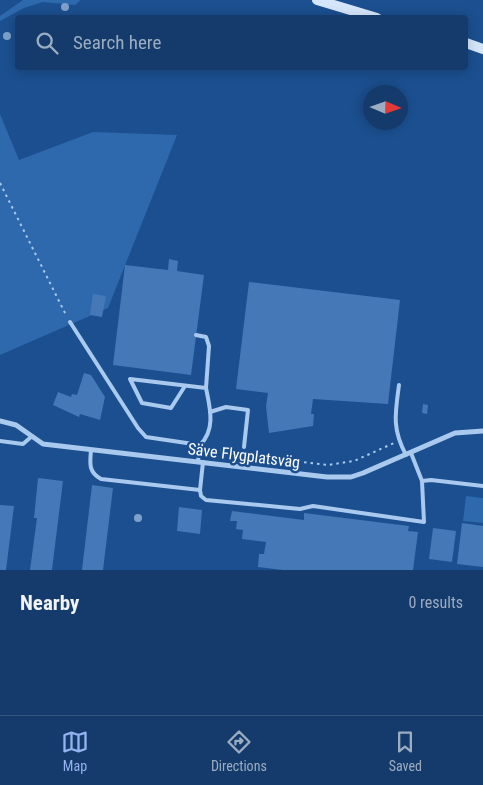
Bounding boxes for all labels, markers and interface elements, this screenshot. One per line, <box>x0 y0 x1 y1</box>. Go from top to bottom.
search box <box>15 15 468 70</box>
icon: search <box>33 29 61 57</box>
text: Search here <box>73 31 161 54</box>
north arrow <box>363 85 408 130</box>
street label: Säve Flygplatsväg <box>187 439 301 472</box>
text: Nearby <box>20 591 79 615</box>
text: 0 results <box>408 593 463 612</box>
tab: Map <box>61 728 89 774</box>
tab: Directions <box>211 728 267 774</box>
tab: Saved <box>389 728 422 774</box>

